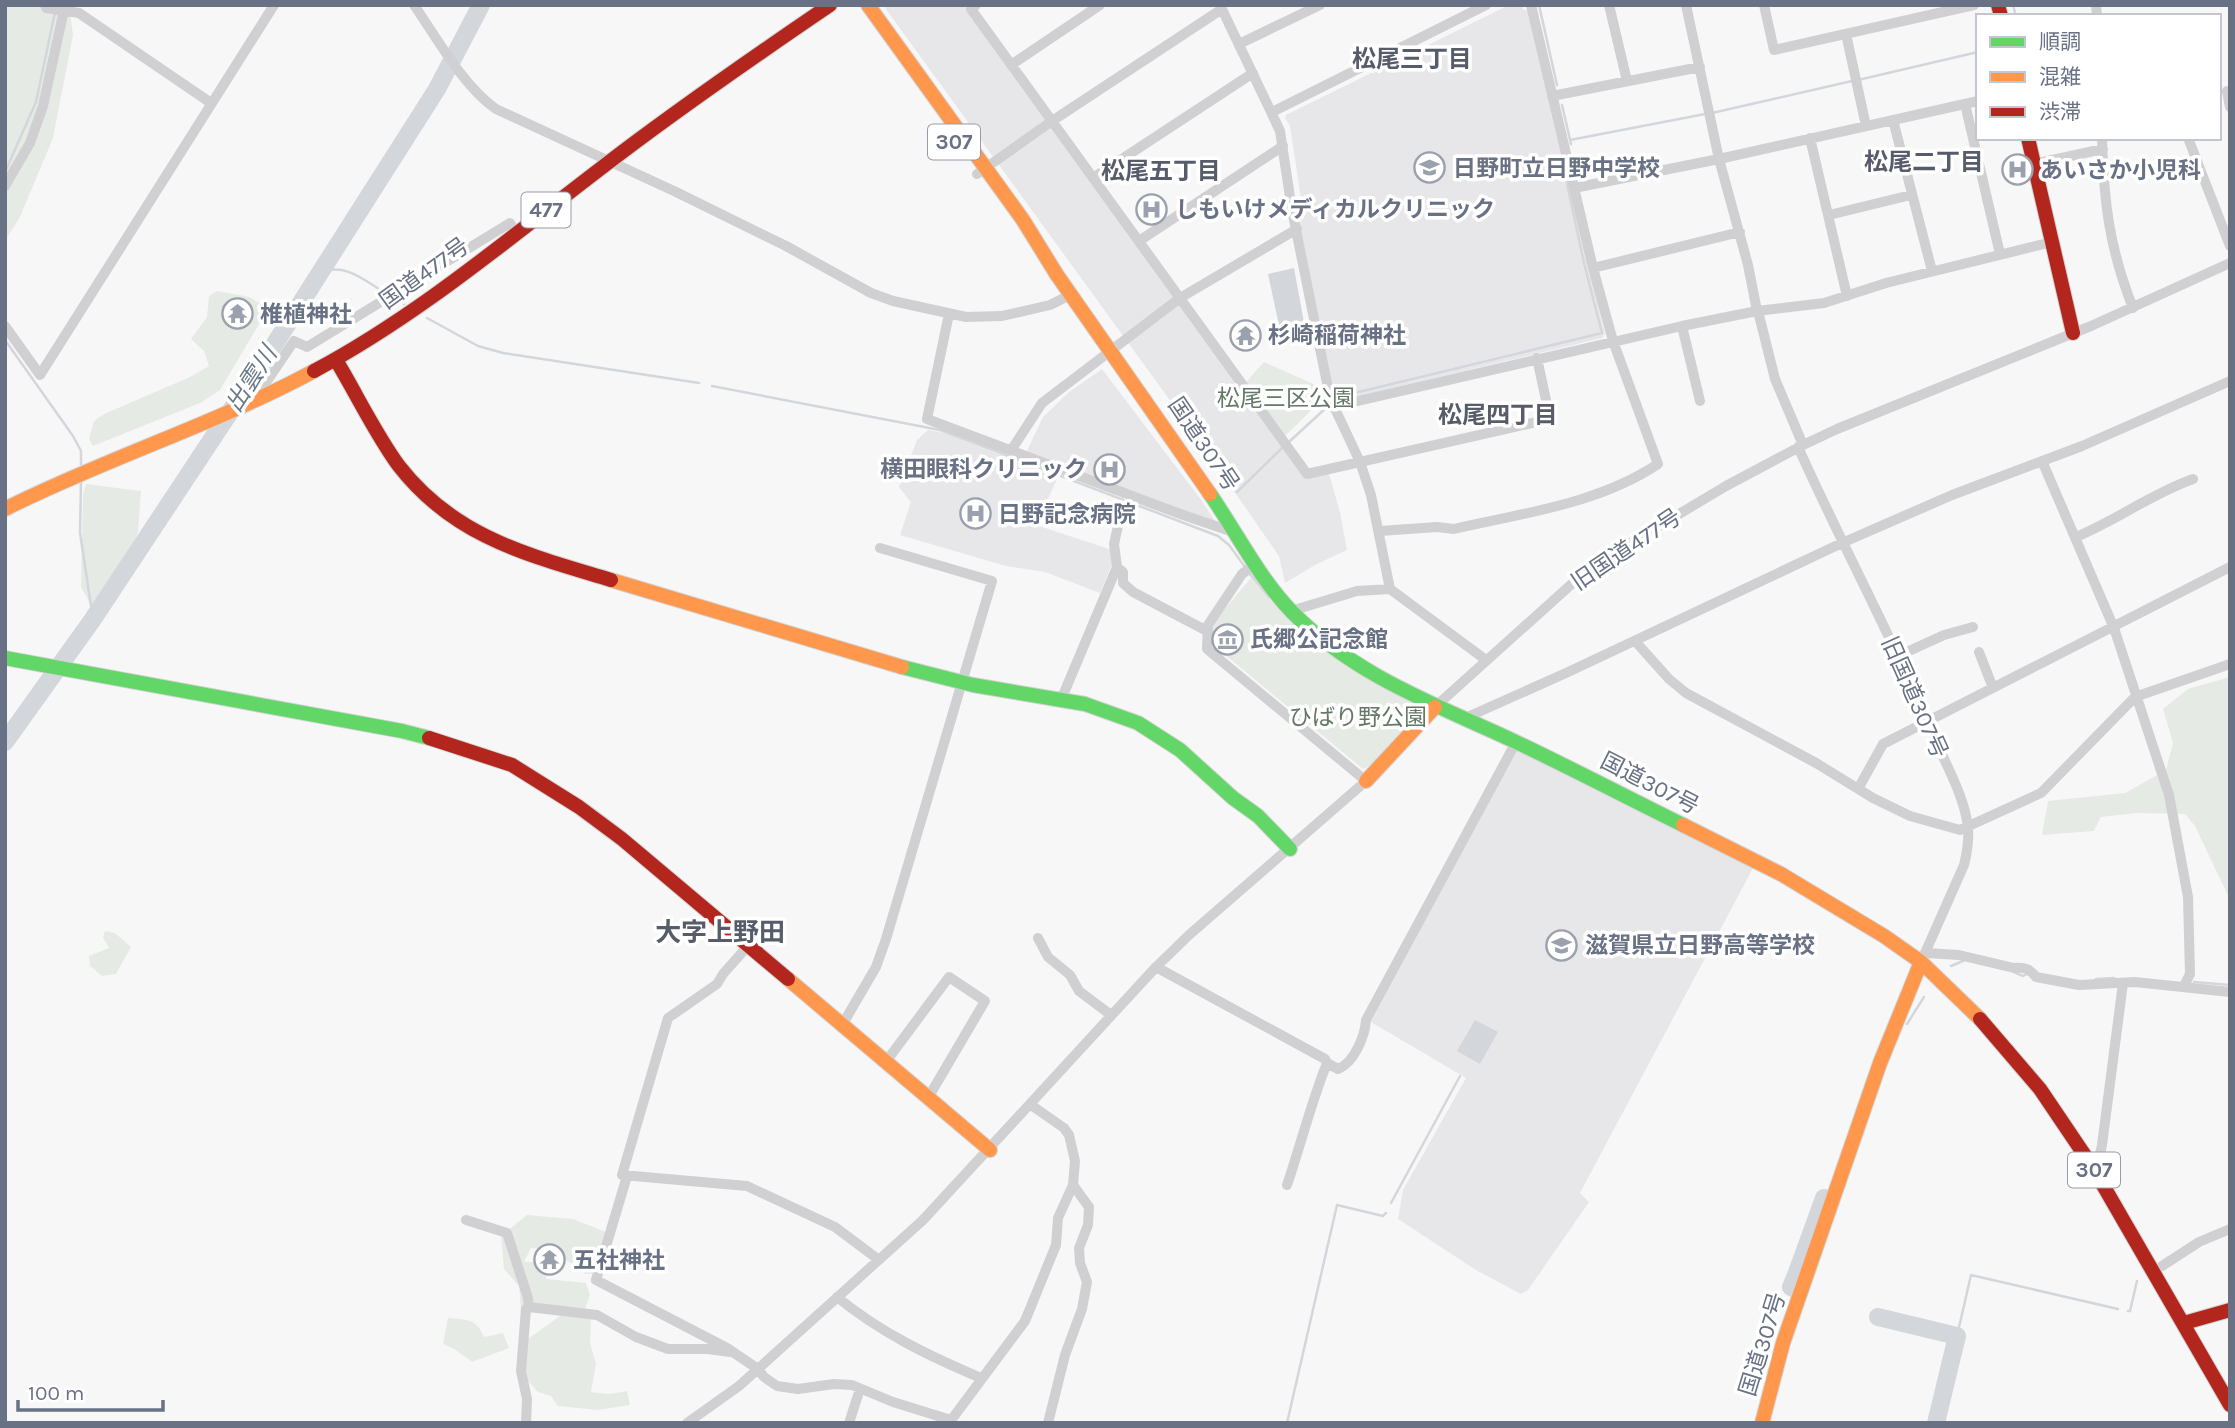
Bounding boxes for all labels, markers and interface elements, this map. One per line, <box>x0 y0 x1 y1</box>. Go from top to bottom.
legend <box>1976 14 2221 140</box>
text: 順調 <box>2039 30 2081 54</box>
district label: 松尾三丁目 <box>1352 45 1472 73</box>
text: 混雑 <box>2039 65 2081 89</box>
text: 渋滞 <box>2039 100 2081 124</box>
road number: 307 <box>928 124 980 160</box>
district label: 松尾二丁目 <box>1864 148 1984 176</box>
school or university icon: 日野町立日野中学校 <box>1413 151 1447 185</box>
hospital icon: あいさか小児科 <box>2000 153 2034 187</box>
place label: 日野町立日野中学校 <box>1453 155 1660 182</box>
district label: 松尾五丁目 <box>1101 157 1221 185</box>
place label: あいさか小児科 <box>2040 157 2201 184</box>
road number: 477 <box>522 192 570 228</box>
hospital icon: しもいけメディカルクリニック <box>1135 192 1169 226</box>
place label: しもいけメディカルクリニック <box>1175 196 1495 223</box>
street label: 国道477号 <box>375 232 474 315</box>
temple icon: 椎植神社 <box>220 297 254 331</box>
place label: 椎植神社 <box>260 301 352 328</box>
temple icon: 杉崎稲荷神社 <box>1228 318 1262 352</box>
place label: 杉崎稲荷神社 <box>1268 322 1406 349</box>
water label: 出雲川 <box>220 339 284 417</box>
park label: 松尾三区公園 <box>1217 385 1355 412</box>
street label: 国道307号 <box>1162 392 1245 496</box>
district label: 松尾四丁目 <box>1438 401 1558 429</box>
hospital icon: 横田眼科クリニック <box>1093 452 1127 486</box>
place label: 横田眼科クリニック <box>880 456 1087 483</box>
hospital icon: 日野記念病院 <box>958 497 992 531</box>
place label: 日野記念病院 <box>998 501 1136 528</box>
street label: 旧国道477号 <box>1566 503 1686 596</box>
museum icon: 氏郷公記念館 <box>1210 622 1244 656</box>
place label: 氏郷公記念館 <box>1250 626 1388 653</box>
street label: 旧国道307号 <box>1876 632 1953 762</box>
park label: ひばり野公園 <box>1289 704 1427 731</box>
street label: 国道307号 <box>1596 747 1704 820</box>
district label: 大字上野田 <box>655 917 785 948</box>
school or university icon: 滋賀県立日野高等学校 <box>1545 928 1579 962</box>
place label: 滋賀県立日野高等学校 <box>1585 932 1815 959</box>
road number: 307 <box>2068 1152 2120 1188</box>
temple icon: 五社神社 <box>533 1243 567 1277</box>
place label: 五社神社 <box>573 1247 665 1274</box>
street label: 国道307号 <box>1734 1289 1791 1399</box>
scale bar <box>18 1368 163 1412</box>
text: 100 m <box>28 1381 85 1405</box>

